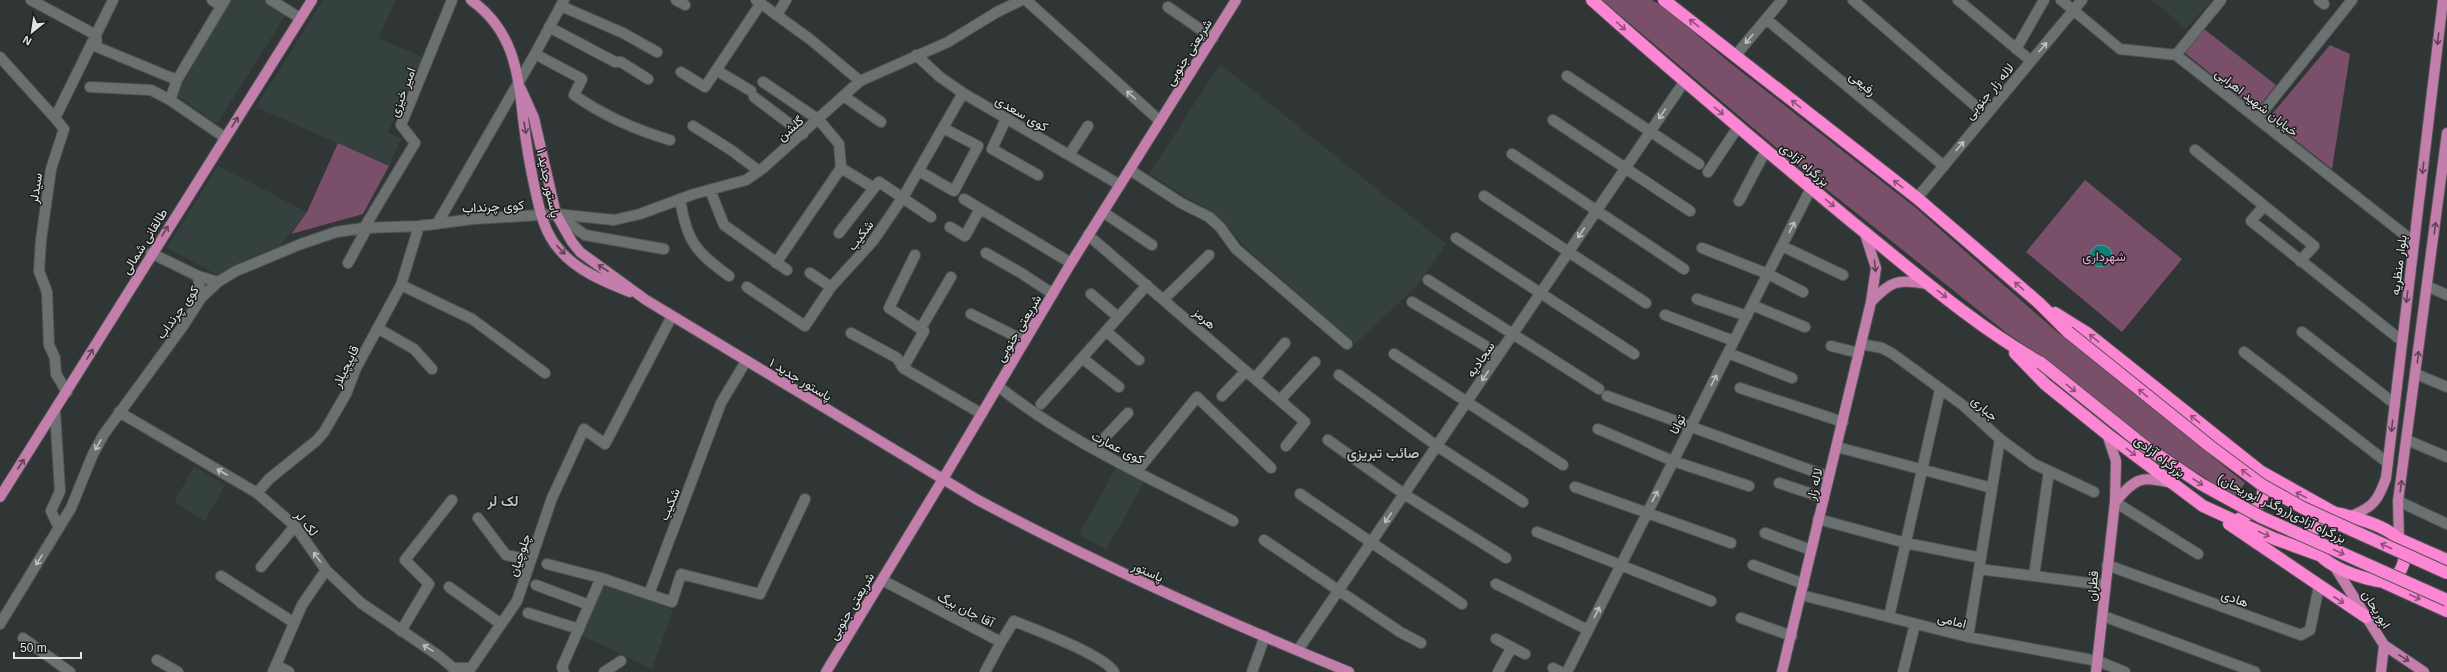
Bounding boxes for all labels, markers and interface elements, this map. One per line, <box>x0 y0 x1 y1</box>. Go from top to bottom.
north arrow <box>12 12 52 52</box>
street label: شریعتی جنوبی <box>1162 16 1216 89</box>
one-way arrow <box>1688 19 1699 28</box>
one-way arrow <box>1616 21 1626 31</box>
one-way arrow <box>2435 32 2442 45</box>
text: N <box>21 33 33 48</box>
one-way arrow <box>1745 33 1754 44</box>
one-way arrow <box>2039 41 2048 52</box>
street label: لاله زار جنوبی <box>1962 60 2018 123</box>
street label: امیر خیزی <box>386 65 420 119</box>
street label: خیابان شهید اهرابی <box>2212 65 2301 140</box>
street label: رفیعی <box>1846 68 1879 99</box>
one-way arrow <box>1126 90 1137 99</box>
street label: کوی سعدی <box>992 92 1051 135</box>
one-way arrow <box>1790 99 1801 108</box>
one-way arrow <box>1714 106 1725 115</box>
one-way arrow <box>1658 108 1666 119</box>
street label: گلشن <box>774 113 807 145</box>
one-way arrow <box>231 116 239 128</box>
one-way arrow <box>521 121 529 134</box>
street label: بزرگراه آزادی <box>1776 140 1832 190</box>
one-way arrow <box>1955 141 1964 152</box>
street label: پاستور جدید ۱ <box>532 147 563 219</box>
one-way arrow <box>2419 161 2427 174</box>
street label: سیدلر <box>26 172 46 205</box>
one-way arrow <box>1893 180 1904 188</box>
street label: کوی چرنداب <box>462 197 525 218</box>
one-way arrow <box>1825 198 1835 207</box>
street label: طالقانی شمالی <box>118 206 171 277</box>
street label: شکیب <box>844 217 877 253</box>
one-way arrow <box>1789 221 1796 233</box>
one-way arrow <box>2431 222 2439 235</box>
one-way arrow <box>161 226 169 237</box>
one-way arrow <box>1577 228 1585 239</box>
street label: بلوار منظریه <box>2387 234 2411 296</box>
one-way arrow <box>556 245 565 255</box>
park label: شهرداری <box>2082 249 2126 265</box>
one-way arrow <box>1871 259 1878 272</box>
one-way arrow <box>598 264 609 272</box>
one-way arrow <box>2014 281 2024 290</box>
street label: کوی چرنداب <box>153 283 203 343</box>
one-way arrow <box>1936 290 1947 298</box>
one-way arrow <box>2404 290 2411 303</box>
street label: شریعتی جنوبی <box>992 292 1045 365</box>
street label: هرمز <box>1189 304 1219 333</box>
one-way arrow <box>2088 334 2099 343</box>
street label: سجادیه <box>1463 339 1498 380</box>
street label: قاپیچیلار <box>329 343 364 391</box>
one-way arrow <box>86 349 94 360</box>
one-way arrow <box>2414 351 2422 364</box>
street label: پاستور جدید ۱ <box>766 355 835 406</box>
one-way arrow <box>1481 370 1489 381</box>
one-way arrow <box>1711 374 1718 386</box>
one-way arrow <box>2066 383 2077 392</box>
one-way arrow <box>2138 388 2149 397</box>
street label: جباری <box>1968 393 2001 425</box>
street label: توانا <box>1666 412 1690 437</box>
one-way arrow <box>2190 415 2201 423</box>
one-way arrow <box>2388 419 2396 432</box>
street label: کوی عمارت <box>1089 428 1147 468</box>
street label: بزرگراه آزادی <box>2131 433 2188 481</box>
one-way arrow <box>93 438 101 450</box>
district label: صائب تبریزی <box>1347 445 1419 462</box>
one-way arrow <box>2125 448 2136 456</box>
one-way arrow <box>17 458 25 470</box>
street label: لاله زار <box>1803 467 1827 503</box>
one-way arrow <box>216 468 228 476</box>
one-way arrow <box>2240 469 2251 477</box>
street label: بزرگراه آزادی(روگذر ابوریحان) <box>2215 471 2349 547</box>
one-way arrow <box>2192 478 2203 486</box>
one-way arrow <box>2397 480 2405 493</box>
street label: شکیب <box>656 486 683 523</box>
one-way arrow <box>1652 490 1660 502</box>
one-way arrow <box>2295 490 2307 498</box>
district label: لک لر <box>486 493 519 510</box>
street label: لک لر <box>290 507 321 540</box>
one-way arrow <box>1384 512 1392 523</box>
one-way arrow <box>2258 531 2270 538</box>
street label: چلوچیان <box>505 532 536 579</box>
one-way arrow <box>2380 541 2392 549</box>
one-way arrow <box>2333 549 2345 556</box>
one-way arrow <box>313 552 322 563</box>
one-way arrow <box>35 554 43 565</box>
street label: پاستور <box>1128 558 1166 587</box>
street label: شریعتی جنوبی <box>825 570 878 643</box>
street label: قطران <box>2084 570 2102 602</box>
street label: هادی <box>2219 587 2250 611</box>
street label: ابوریحان <box>2358 587 2394 632</box>
street label: آقا جان بیگ <box>934 589 998 631</box>
one-way arrow <box>2408 594 2420 601</box>
one-way arrow <box>2333 596 2344 604</box>
one-way arrow <box>1594 606 1601 618</box>
street label: امامی <box>1936 610 1968 632</box>
scale bar <box>14 634 81 660</box>
text: 50 m <box>20 641 47 655</box>
one-way arrow <box>422 644 434 652</box>
one-way arrow <box>2399 654 2410 662</box>

